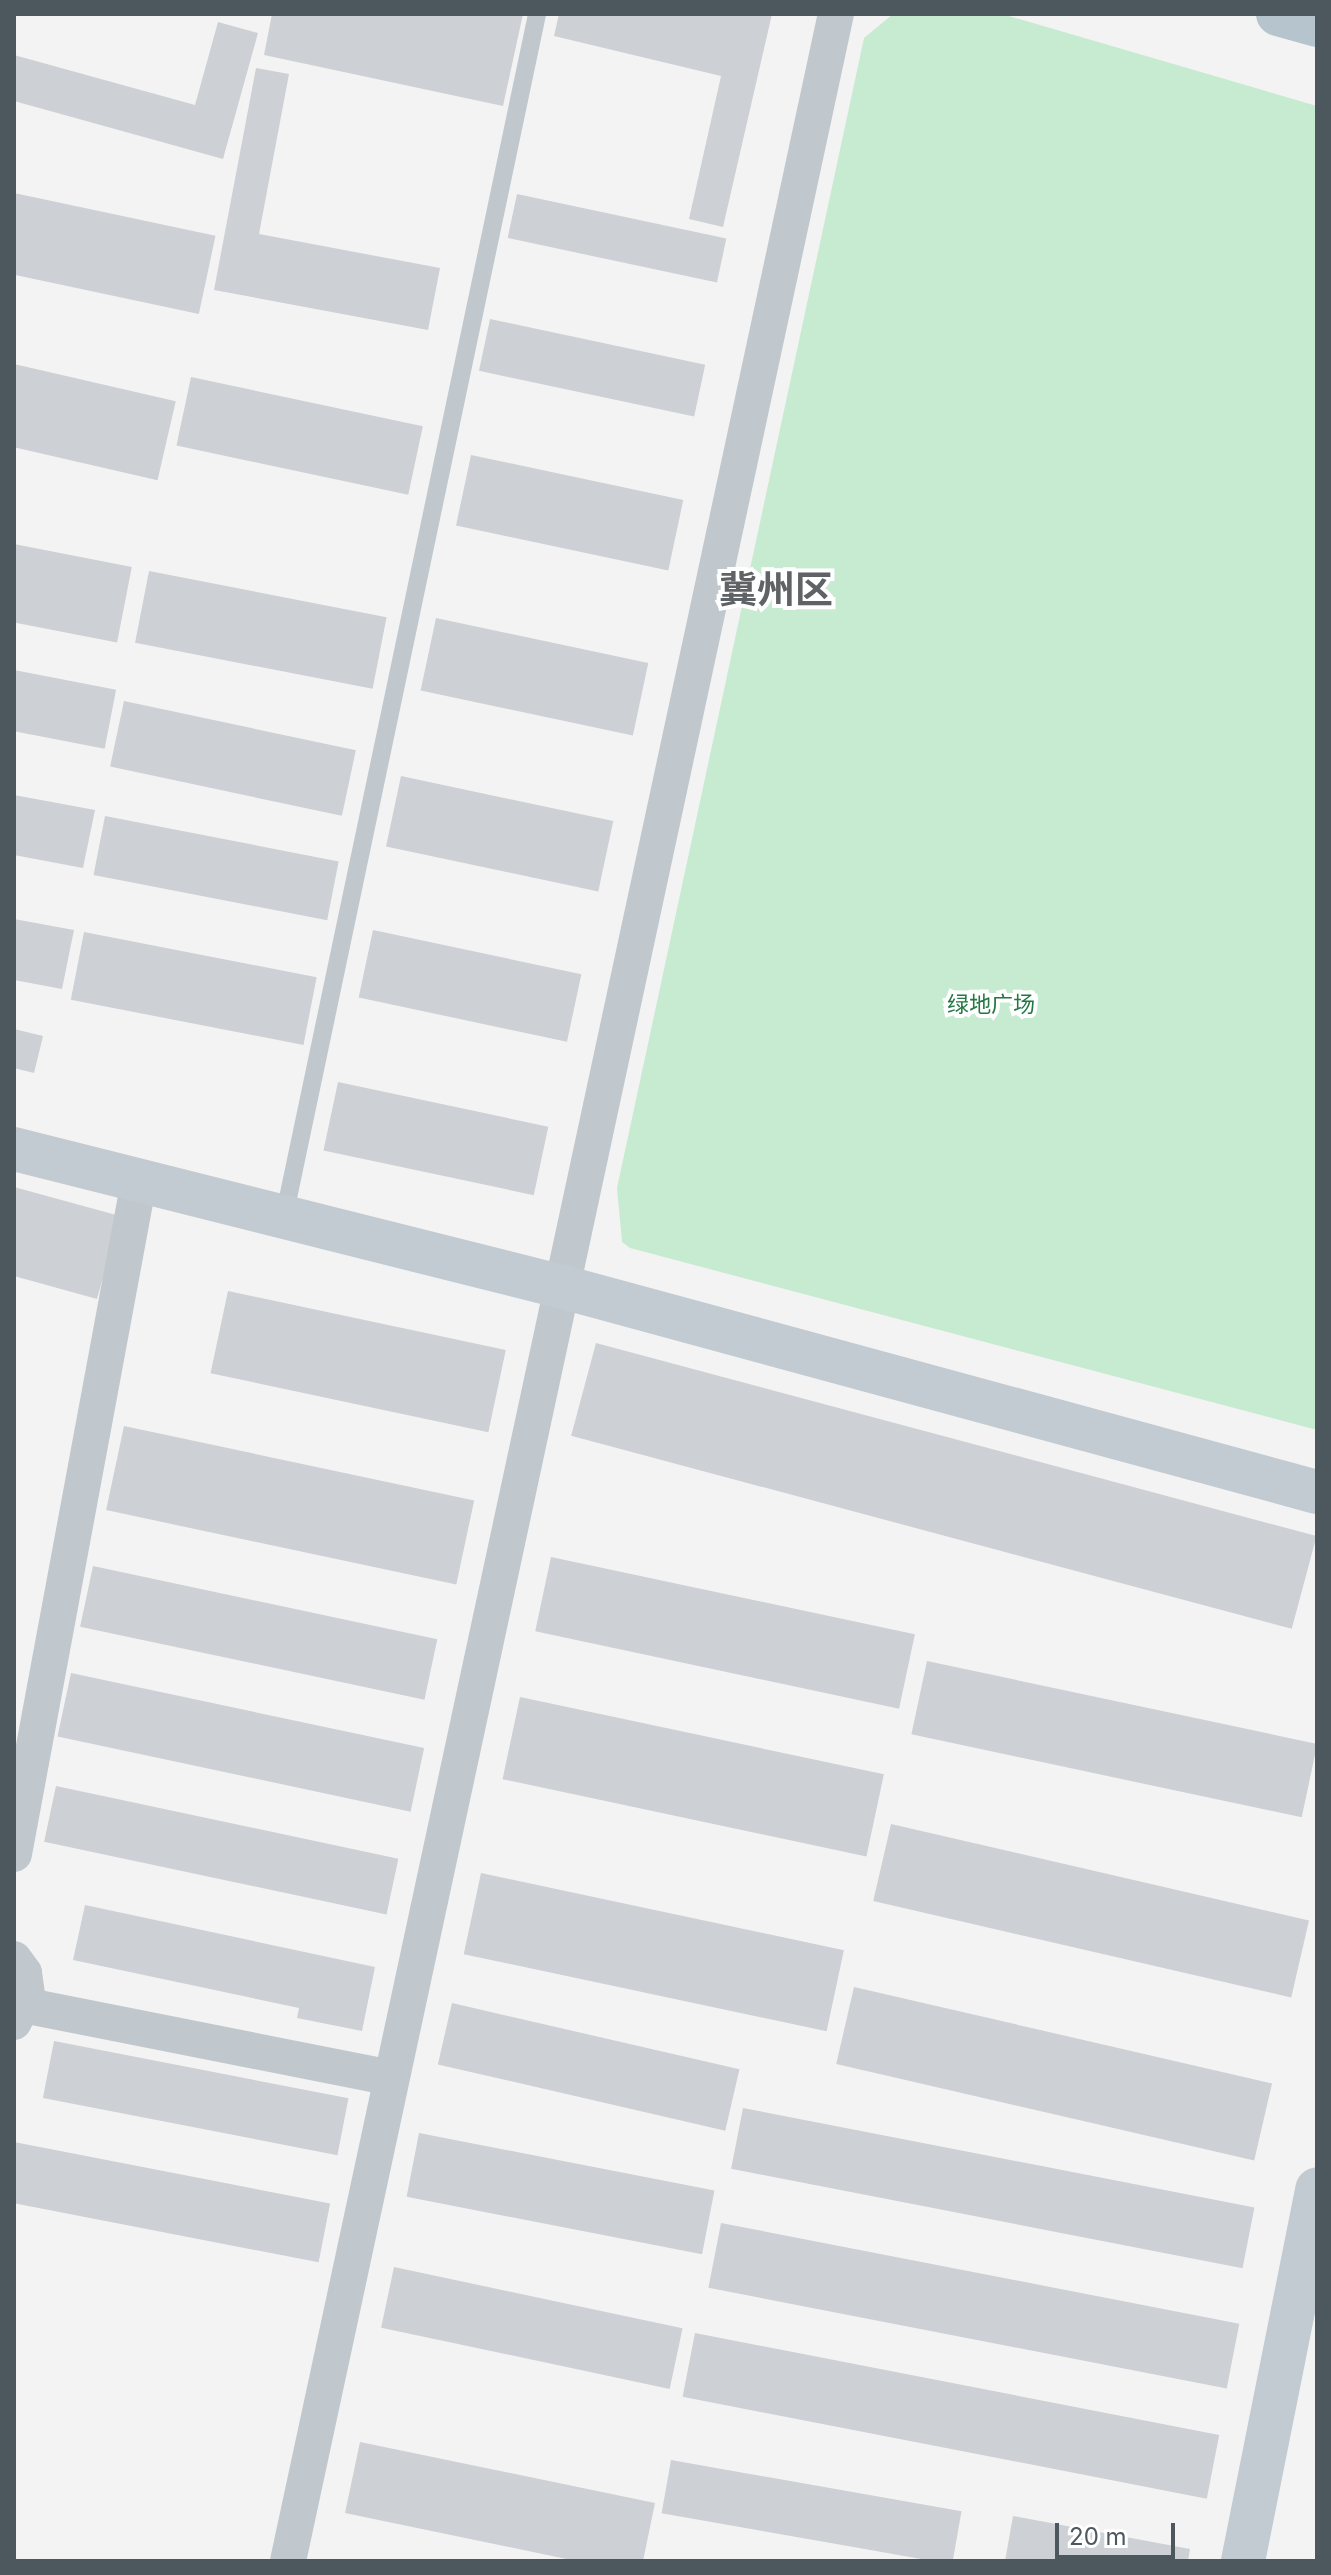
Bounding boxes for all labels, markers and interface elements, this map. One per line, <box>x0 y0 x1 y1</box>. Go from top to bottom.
district label: 冀州区 <box>719 567 833 613</box>
park label: 绿地广场 <box>947 992 1035 1018</box>
scale bar <box>1059 2507 1179 2557</box>
text: 20 m <box>1069 2522 1127 2551</box>

